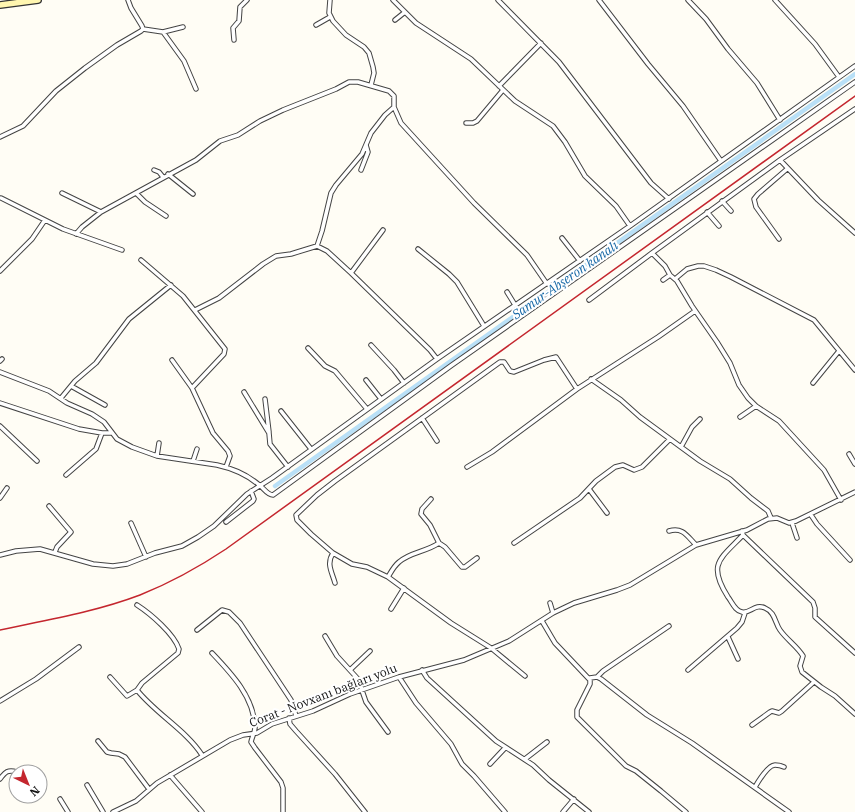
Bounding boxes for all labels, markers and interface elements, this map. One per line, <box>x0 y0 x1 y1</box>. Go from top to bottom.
water label: Samur-Abşeron kanalı <box>508 237 622 324</box>
street label: Corat - Novxanı bağları yolu <box>247 660 400 730</box>
north arrow <box>8 764 48 804</box>
text: N <box>27 783 43 800</box>

